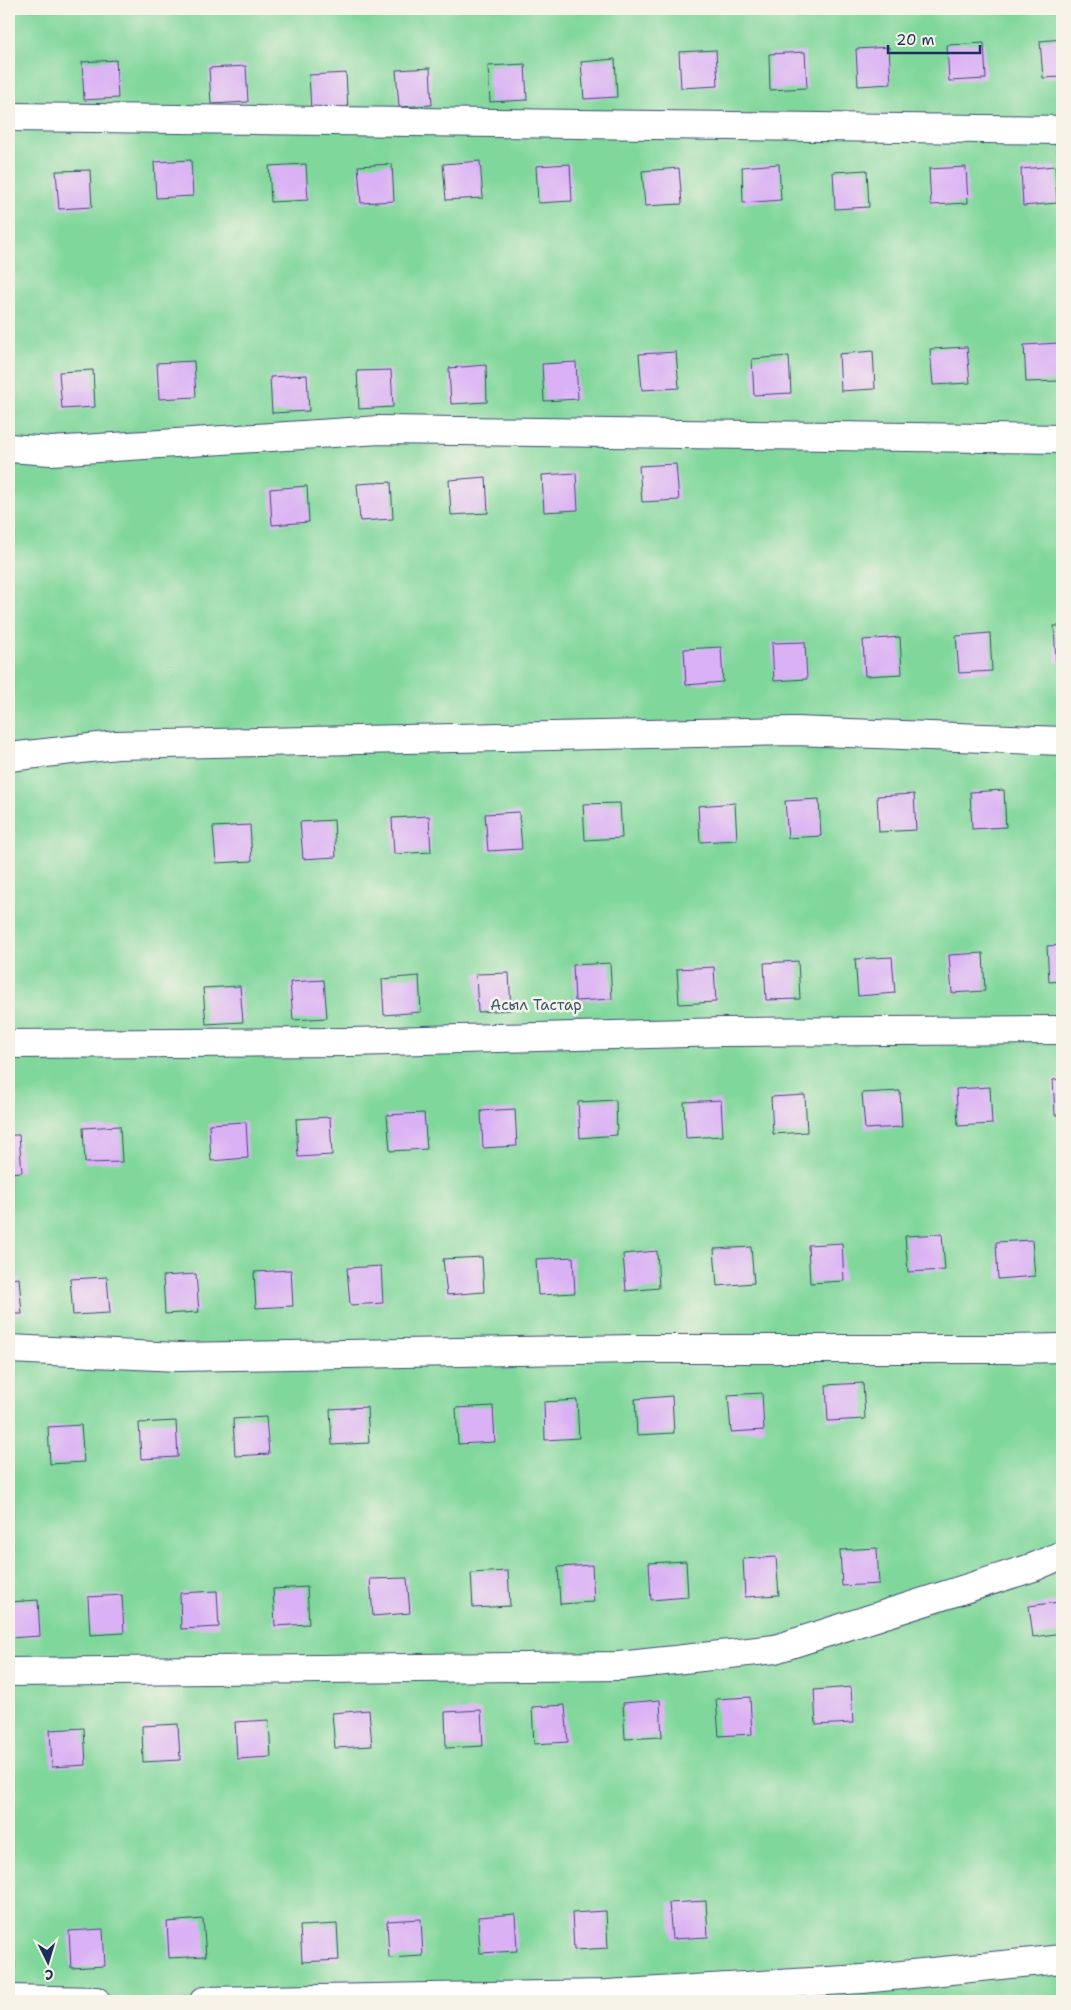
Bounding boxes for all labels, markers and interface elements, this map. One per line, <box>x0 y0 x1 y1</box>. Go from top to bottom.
scale bar <box>888 22 981 54</box>
text: 20 m <box>896 30 935 50</box>
park label: Асыл Тастар <box>490 995 582 1015</box>
north arrow <box>22 1938 72 1988</box>
text: С <box>44 1966 54 1984</box>

